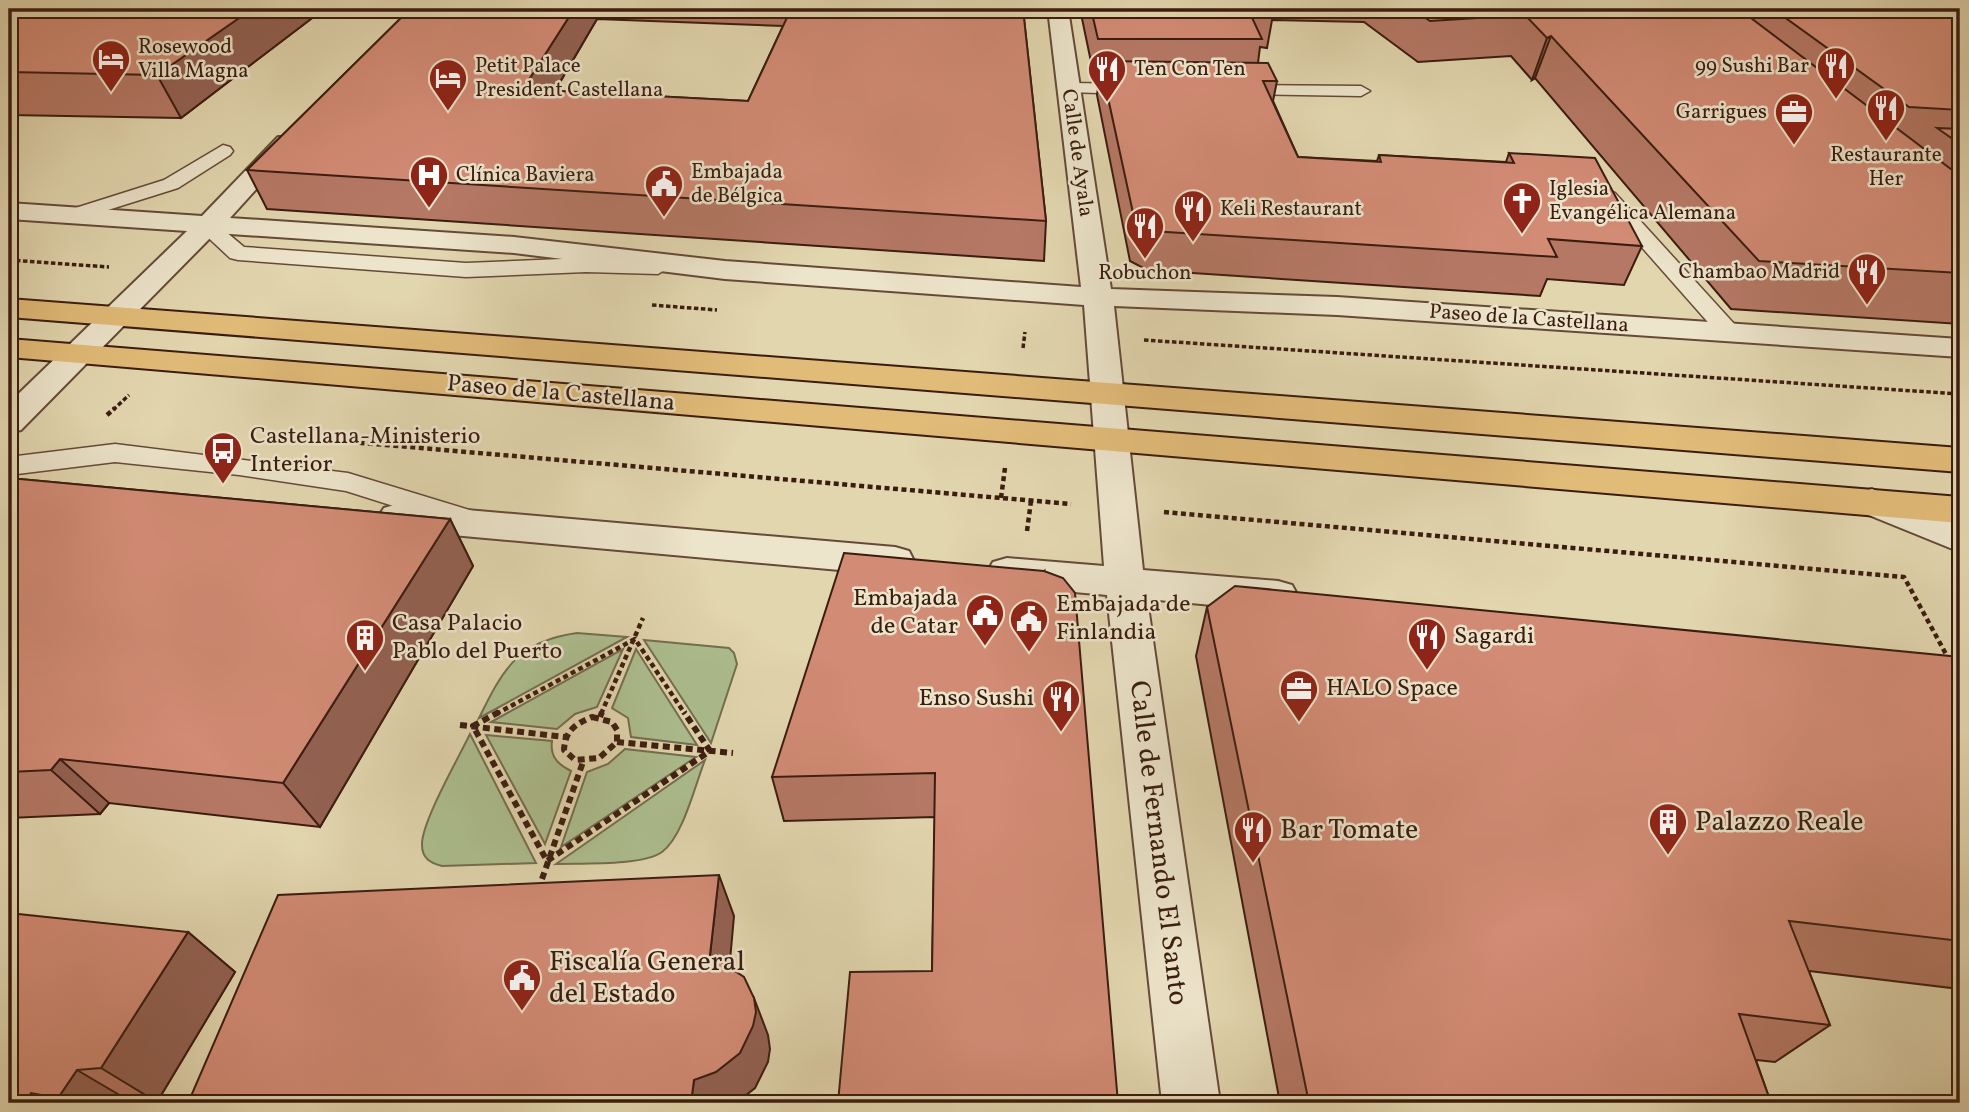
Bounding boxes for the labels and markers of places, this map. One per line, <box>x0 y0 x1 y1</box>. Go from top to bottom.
place label: Rosewood Villa Magna <box>138 33 249 86</box>
hotel icon: Rosewood Villa Magna <box>90 38 132 93</box>
restaurant icon: 99 Sushi Bar <box>1815 45 1857 100</box>
restaurant icon: Ten Con Ten <box>1086 48 1128 103</box>
place label: Petit Palace President Castellana <box>475 52 663 105</box>
place label: 99 Sushi Bar <box>1695 52 1809 81</box>
place label: Ten Con Ten <box>1134 55 1246 84</box>
hotel icon: Petit Palace President Castellana <box>427 57 469 112</box>
restaurant icon: Restaurante Her <box>1865 87 1907 142</box>
office icon: Garrigues <box>1773 91 1815 146</box>
place label: Garrigues <box>1676 98 1767 127</box>
place label: Restaurante Her <box>1830 141 1942 194</box>
hospital icon: Clínica Baviera <box>408 154 450 209</box>
place label: Embajada de Bélgica <box>691 158 783 211</box>
place label: Clínica Baviera <box>456 161 595 190</box>
public building icon: Embajada de Bélgica <box>643 163 685 218</box>
place label: Iglesia Evangélica Alemana <box>1549 175 1736 228</box>
church icon: Iglesia Evangélica Alemana <box>1501 180 1543 235</box>
restaurant icon: Keli Restaurant <box>1172 188 1214 243</box>
place label: Keli Restaurant <box>1220 195 1362 224</box>
restaurant icon: Robuchon <box>1124 205 1166 260</box>
restaurant icon: Chambao Madrid <box>1846 251 1888 306</box>
place label: Chambao Madrid <box>1679 258 1840 287</box>
place label: Robuchon <box>1098 259 1192 288</box>
place label: Castellana-Ministerio Interior <box>250 420 481 482</box>
bus stop icon: Castellana-Ministerio Interior <box>202 430 244 485</box>
place label: Embajada de Catar <box>853 582 958 644</box>
place label: Embajada de Finlandia <box>1056 588 1191 650</box>
public building icon: Embajada de Catar <box>964 592 1006 647</box>
public building icon: Embajada de Finlandia <box>1008 598 1050 653</box>
place label: Casa Palacio Pablo del Puerto <box>392 607 562 669</box>
restaurant icon: Sagardi <box>1406 616 1448 671</box>
building icon: Casa Palacio Pablo del Puerto <box>344 617 386 672</box>
place label: Sagardi <box>1454 620 1534 654</box>
office icon: HALO Space <box>1278 668 1320 723</box>
place label: HALO Space <box>1326 672 1458 706</box>
restaurant icon: Enso Sushi <box>1040 678 1082 733</box>
place label: Enso Sushi <box>919 682 1034 716</box>
building icon: Palazzo Reale <box>1647 801 1689 856</box>
place label: Palazzo Reale <box>1695 803 1864 842</box>
restaurant icon: Bar Tomate <box>1232 809 1274 864</box>
place label: Bar Tomate <box>1280 811 1418 850</box>
place label: Fiscalía General del Estado <box>549 943 745 1014</box>
public building icon: Fiscalía General del Estado <box>501 957 543 1012</box>

